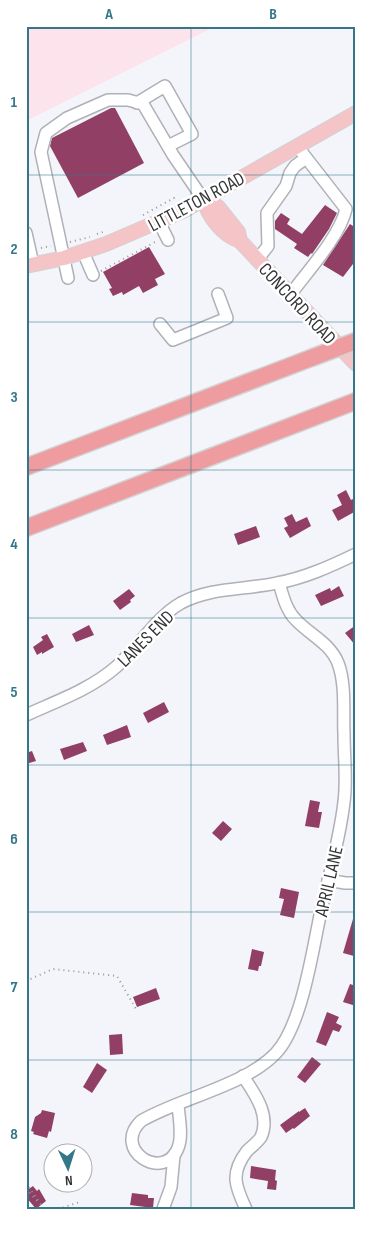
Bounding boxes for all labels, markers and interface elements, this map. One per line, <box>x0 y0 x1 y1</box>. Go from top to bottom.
text: A <box>104 5 113 24</box>
text: B <box>269 5 277 24</box>
text: 1 <box>11 93 18 112</box>
street label: LITTLETON ROAD <box>144 167 249 237</box>
text: 2 <box>10 240 18 259</box>
street label: CONCORD ROAD <box>253 258 340 350</box>
text: 3 <box>10 388 18 407</box>
text: 4 <box>10 535 18 554</box>
street label: LANES END <box>113 606 179 672</box>
text: 5 <box>10 683 18 702</box>
text: 6 <box>10 830 18 849</box>
street label: APRIL LANE <box>310 844 349 920</box>
text: 7 <box>11 978 18 997</box>
text: 8 <box>10 1125 18 1144</box>
north arrow <box>42 1142 92 1192</box>
text: N <box>65 1172 73 1189</box>

